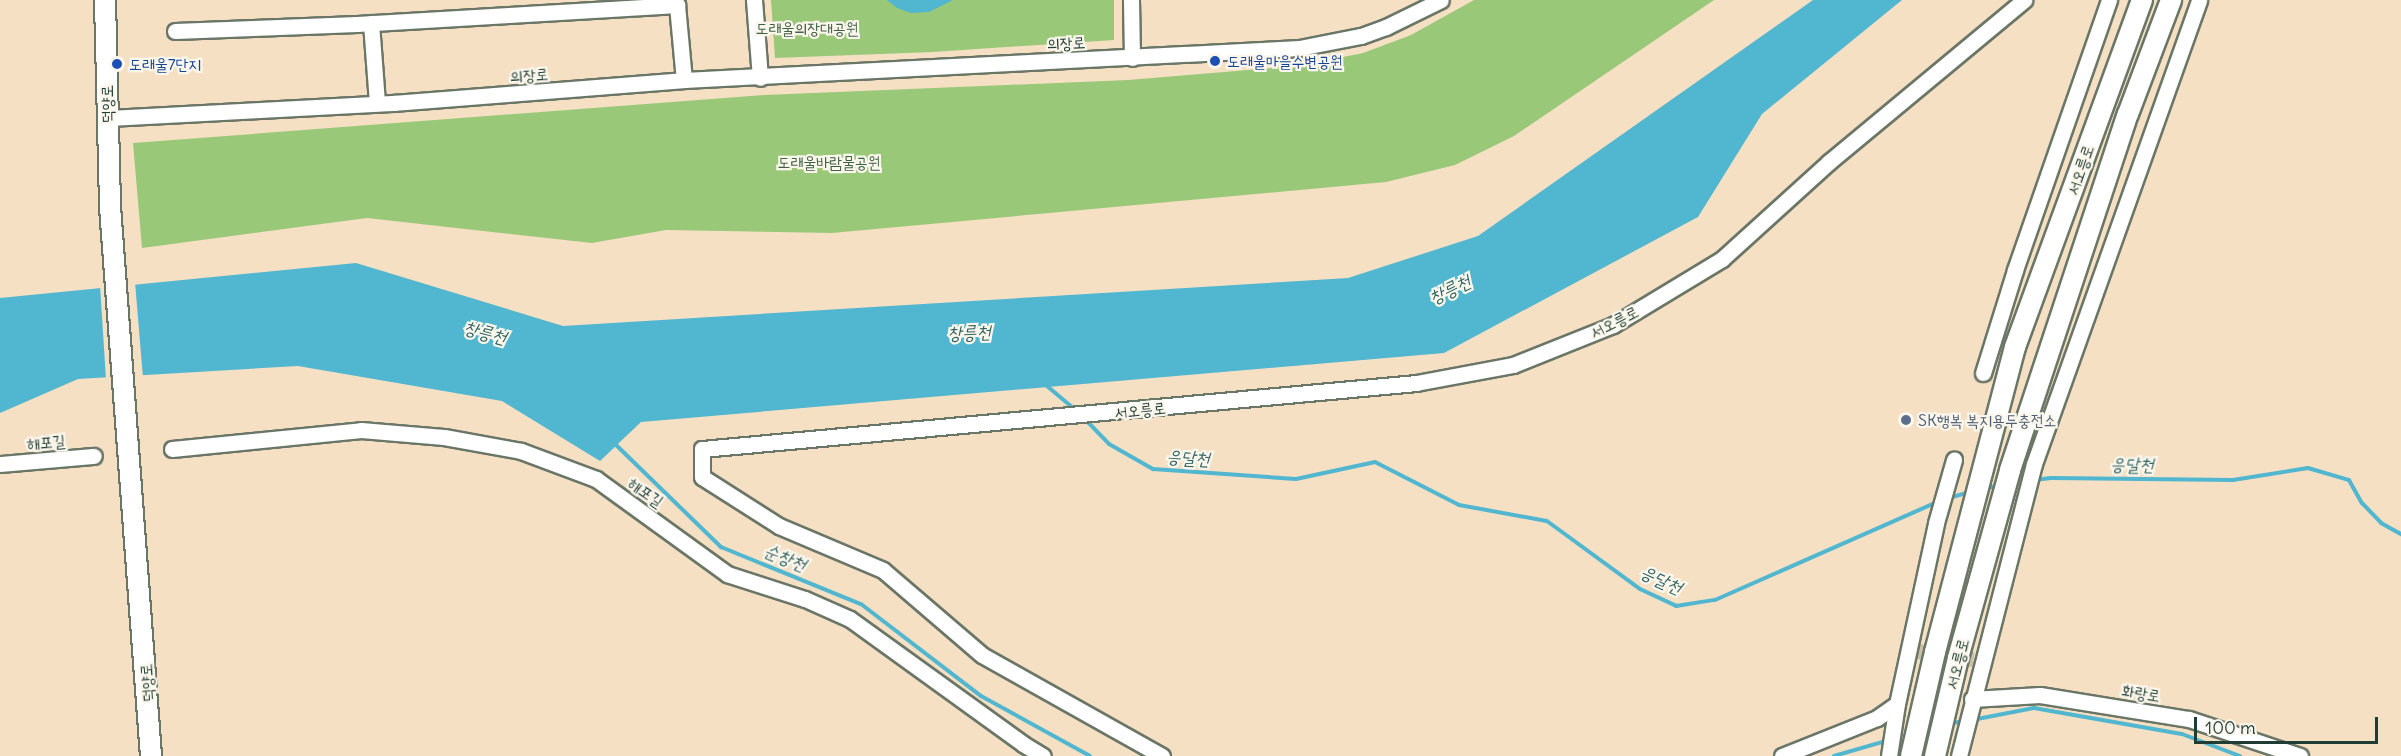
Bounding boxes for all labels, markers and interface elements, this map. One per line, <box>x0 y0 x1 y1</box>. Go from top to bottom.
park label: 도래울의장대공원 <box>756 18 858 38</box>
street label: 의장로 <box>1046 32 1086 54</box>
place label: 도래울마을수변공원 <box>1227 51 1343 71</box>
place label: 도래울7단지 <box>129 54 201 74</box>
marker: 도래울마을수변공원 <box>1208 54 1222 68</box>
marker: 도래울7단지 <box>110 57 124 71</box>
street label: 의장로 <box>509 64 549 86</box>
street label: 덕양로 <box>97 85 117 123</box>
street label: 서오릉로 <box>2063 143 2097 197</box>
park label: 도래울바람물공원 <box>777 152 880 172</box>
water label: 창릉천 <box>1426 271 1474 309</box>
street label: 서오릉로 <box>1587 302 1641 342</box>
water label: 창릉천 <box>461 317 509 349</box>
water label: 창릉천 <box>947 321 991 345</box>
street label: 서오릉로 <box>1113 398 1167 422</box>
place label: SK행복 복지용두충전소 <box>1918 410 2056 430</box>
marker: SK행복 복지용두충전소 <box>1899 413 1913 427</box>
street label: 해포길 <box>26 431 66 453</box>
water label: 응달천 <box>1166 446 1210 470</box>
water label: 응달천 <box>2110 454 2154 476</box>
street label: 해포길 <box>625 473 667 511</box>
water label: 순창천 <box>761 540 809 576</box>
water label: 응달천 <box>1637 561 1685 599</box>
street label: 서오릉로 <box>1941 637 1973 691</box>
street label: 덕양로 <box>136 663 158 703</box>
street label: 화랑로 <box>2120 680 2162 706</box>
scale bar <box>2197 705 2382 743</box>
text: 100 m <box>2205 716 2256 739</box>

